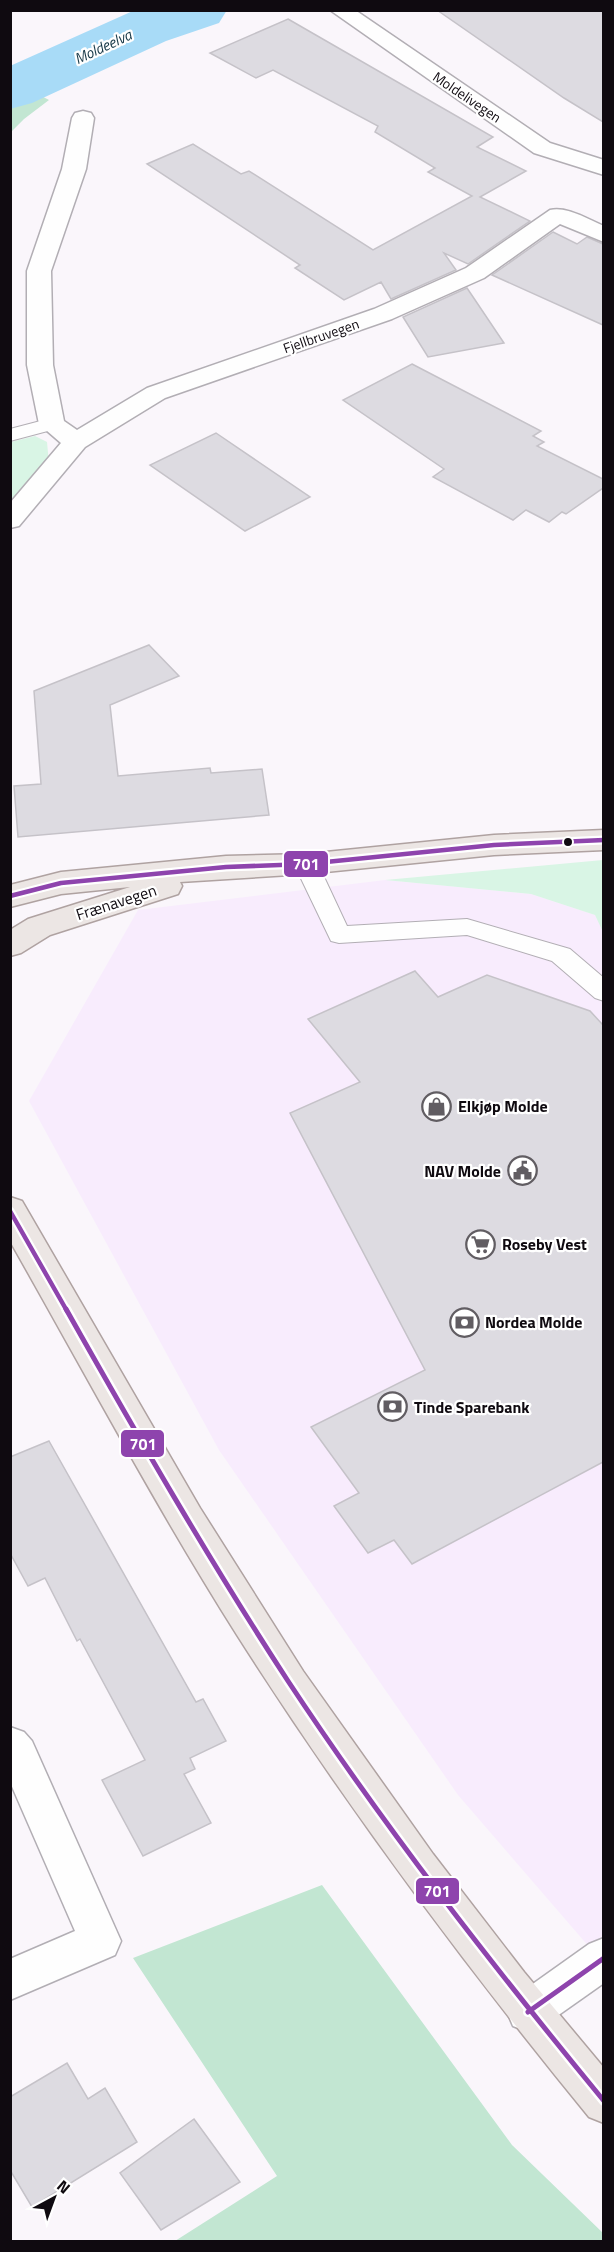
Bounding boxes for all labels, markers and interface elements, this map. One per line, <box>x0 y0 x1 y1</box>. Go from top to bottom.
water label: Moldeelva <box>70 23 137 70</box>
street label: Moldelivegen <box>429 66 506 127</box>
street label: Fjellbruvegen <box>280 313 362 358</box>
unlabelled marker <box>562 836 574 848</box>
line badge: 701 <box>283 850 329 878</box>
text: 701 <box>293 852 319 876</box>
street label: Frænavegen <box>73 878 159 926</box>
shop icon: Elkjøp Molde <box>421 1090 453 1122</box>
place label: Elkjøp Molde <box>458 1094 548 1118</box>
public building icon: NAV Molde <box>506 1155 538 1187</box>
place label: NAV Molde <box>424 1159 501 1183</box>
supermarket icon: Roseby Vest <box>465 1228 497 1260</box>
place label: Roseby Vest <box>502 1232 587 1256</box>
bank icon: Nordea Molde <box>448 1306 480 1338</box>
place label: Nordea Molde <box>485 1310 583 1334</box>
bank icon: Tinde Sparebank <box>377 1391 409 1423</box>
place label: Tinde Sparebank <box>414 1395 530 1419</box>
line badge: 701 <box>120 1429 165 1458</box>
text: 701 <box>130 1432 156 1456</box>
line badge: 701 <box>415 1877 460 1905</box>
text: 701 <box>424 1879 450 1903</box>
north arrow <box>24 2168 84 2228</box>
text: N <box>52 2174 76 2199</box>

